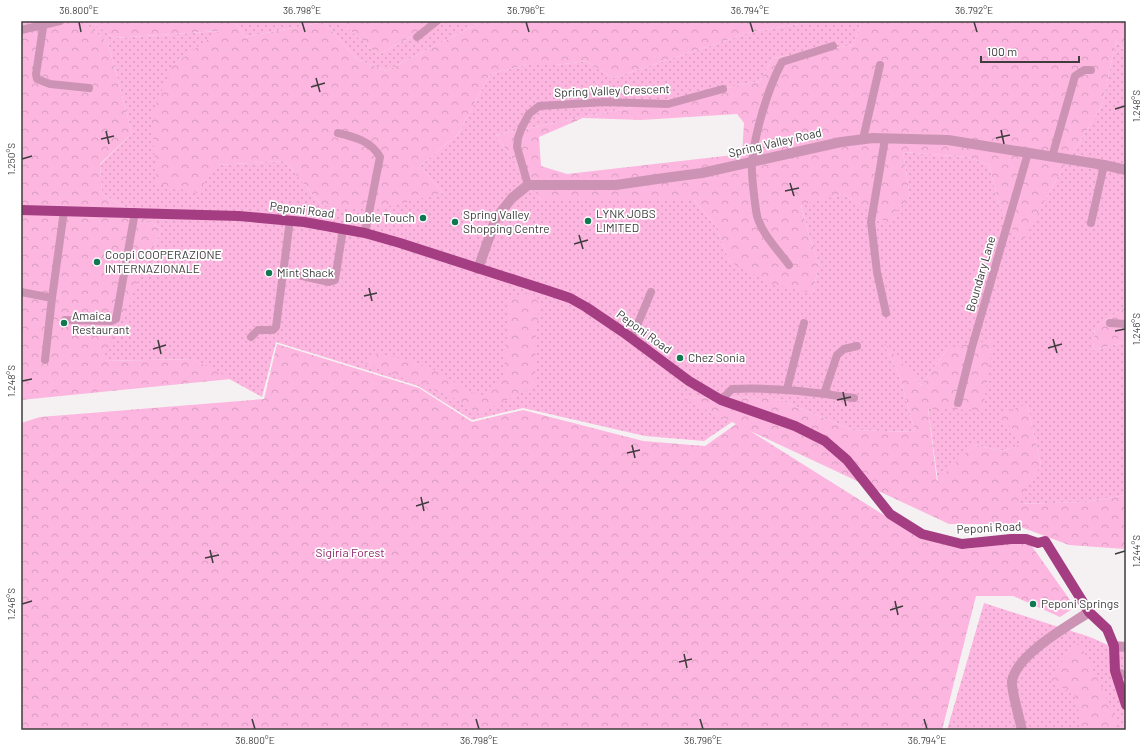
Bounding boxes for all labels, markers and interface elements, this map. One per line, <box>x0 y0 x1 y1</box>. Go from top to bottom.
text: 36.800°E <box>59 4 99 16</box>
text: 36.798°E <box>283 4 321 16</box>
text: 36.796°E <box>507 4 545 16</box>
text: 36.794°E <box>731 4 769 16</box>
text: 36.792°E <box>955 4 993 16</box>
scale bar <box>981 38 1079 64</box>
text: 100 m <box>987 44 1017 58</box>
street label: Spring Valley Crescent <box>554 81 670 99</box>
text: 1.248°S <box>1130 90 1142 122</box>
street label: Spring Valley Road <box>727 124 823 160</box>
text: 1.250°S <box>5 143 17 175</box>
street label: Peponi Road <box>269 198 335 220</box>
place label: LYNK JOBS LIMITED <box>596 206 656 234</box>
place label: Spring Valley Shopping Centre <box>463 207 550 235</box>
place label: Double Touch <box>345 210 415 224</box>
marker: Double Touch <box>418 213 428 223</box>
marker: LYNK JOBS LIMITED <box>583 216 593 226</box>
marker: Spring Valley Shopping Centre <box>450 217 460 227</box>
street label: Boundary Lane <box>963 234 998 313</box>
place label: Coopi COOPERAZIONE INTERNAZIONALE <box>105 247 222 275</box>
marker: Coopi COOPERAZIONE INTERNAZIONALE <box>92 257 102 267</box>
place label: Mint Shack <box>277 265 334 279</box>
marker: Mint Shack <box>264 268 274 278</box>
street label: Peponi Road <box>614 306 675 356</box>
place label: Amaica Restaurant <box>72 308 130 336</box>
text: 1.246°S <box>1130 313 1142 345</box>
marker: Amaica Restaurant <box>59 318 69 328</box>
place label: Chez Sonia <box>688 350 745 364</box>
marker: Chez Sonia <box>675 353 685 363</box>
text: 1.248°S <box>5 365 17 397</box>
street label: Peponi Road <box>956 518 1022 536</box>
text: 1.244°S <box>1130 535 1142 567</box>
park label: Sigiria Forest <box>315 545 385 559</box>
text: 1.246°S <box>5 588 17 620</box>
place label: Peponi Springs <box>1041 596 1119 610</box>
marker: Peponi Springs <box>1028 599 1038 609</box>
text: 36.800°E <box>235 734 275 746</box>
text: 36.798°E <box>460 734 498 746</box>
text: 36.796°E <box>684 734 722 746</box>
text: 36.794°E <box>908 734 946 746</box>

